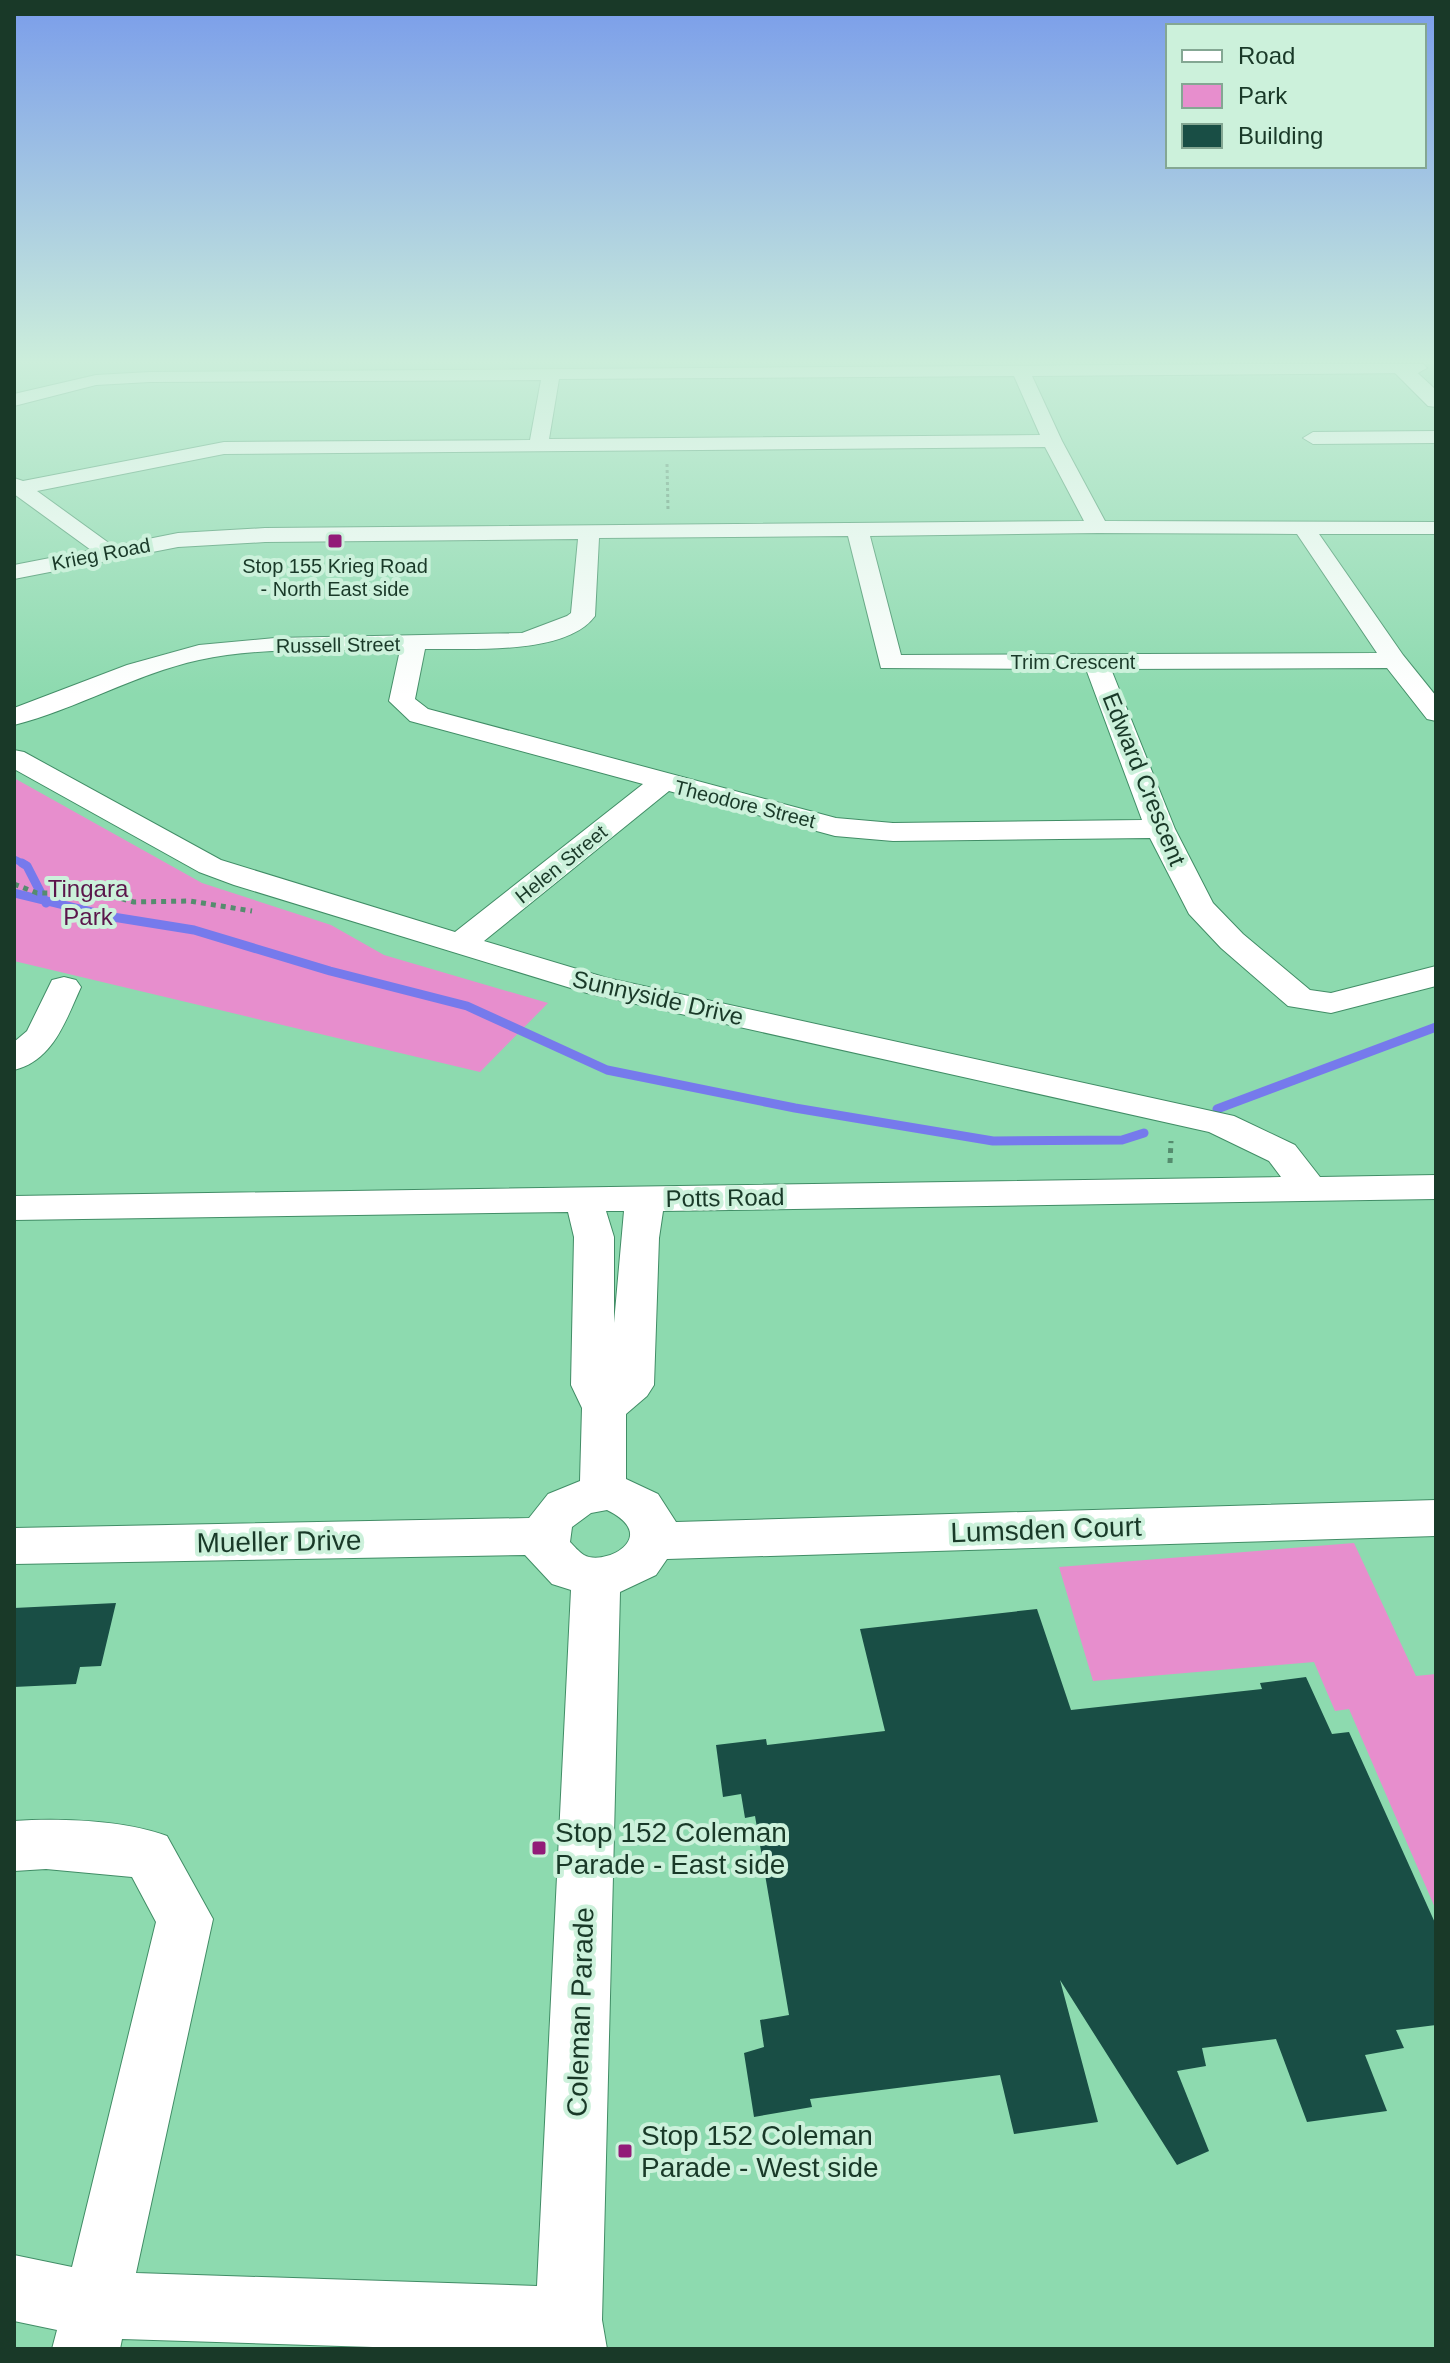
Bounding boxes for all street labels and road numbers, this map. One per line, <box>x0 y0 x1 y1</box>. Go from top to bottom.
street label: Krieg Road <box>50 534 152 574</box>
street label: Russell Street <box>276 633 401 657</box>
street label: Trim Crescent <box>1011 651 1136 673</box>
street label: Edward Crescent <box>1097 688 1192 870</box>
street label: Theodore Street <box>672 776 818 832</box>
street label: Helen Street <box>511 820 611 908</box>
street label: Sunnyside Drive <box>570 965 746 1030</box>
street label: Potts Road <box>665 1183 785 1212</box>
street label: Lumsden Court <box>950 1511 1142 1548</box>
street label: Mueller Drive <box>196 1525 362 1558</box>
street label: Coleman Parade <box>561 1906 600 2118</box>

